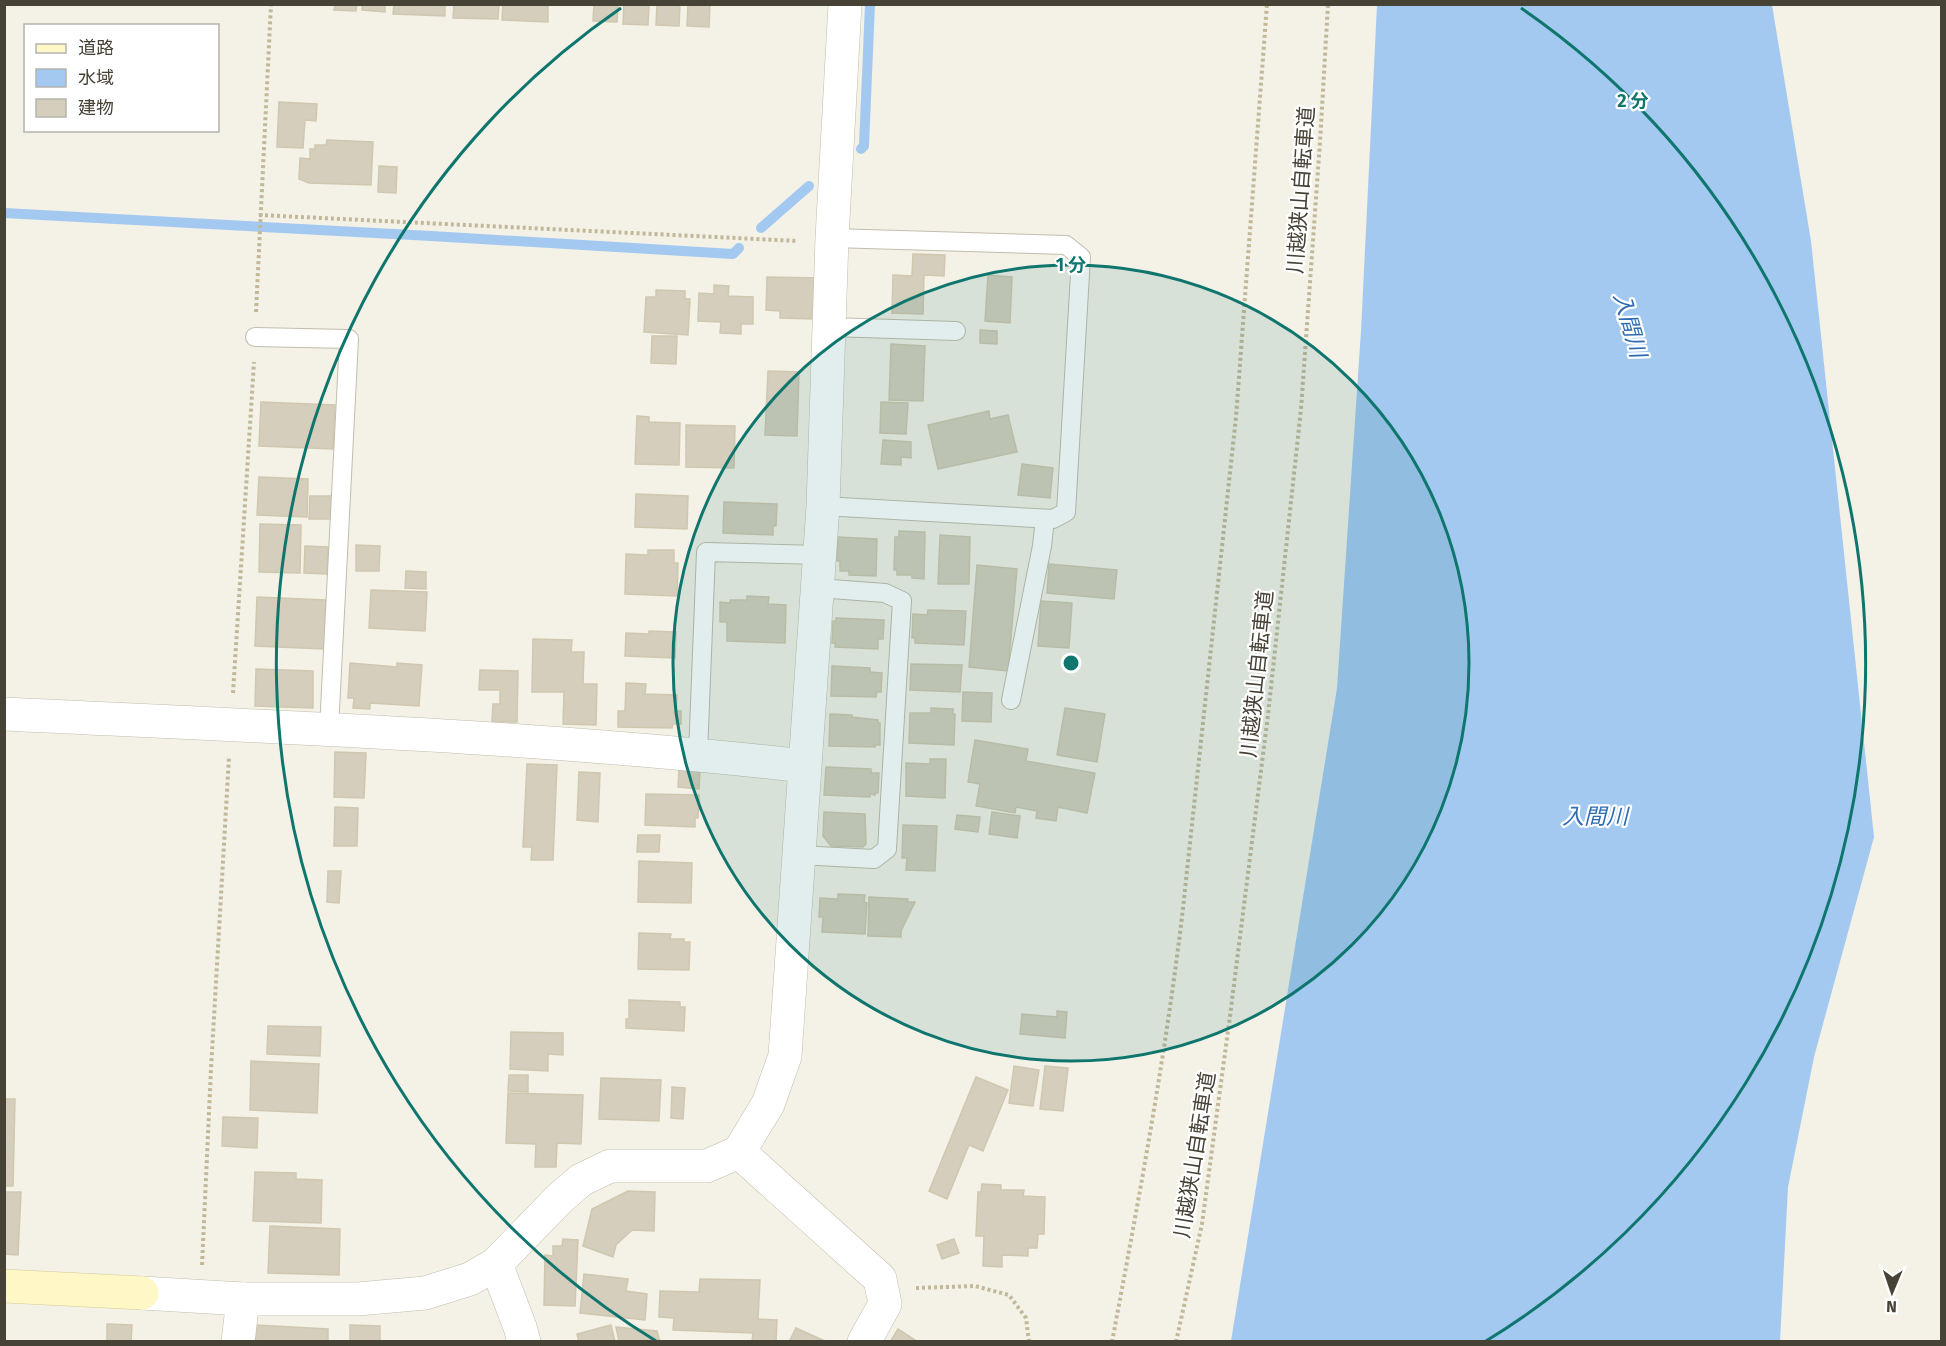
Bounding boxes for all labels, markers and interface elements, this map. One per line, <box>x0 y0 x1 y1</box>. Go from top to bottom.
legend <box>24 24 219 132</box>
text: 道路 <box>78 37 114 59</box>
text: 水域 <box>78 67 114 89</box>
text: 2 分 <box>1617 90 1649 112</box>
text: 建物 <box>78 97 114 119</box>
street label: 川越狭山自転車道 <box>1282 105 1320 275</box>
text: 1 分 <box>1056 254 1086 276</box>
water label: 入間川 <box>1608 290 1653 362</box>
street label: 川越狭山自転車道 <box>1235 589 1279 759</box>
centre of rings <box>1061 653 1081 673</box>
water label: 入間川 <box>1562 803 1630 830</box>
street label: 川越狭山自転車道 <box>1169 1070 1221 1240</box>
north arrow <box>1862 1262 1922 1322</box>
text: N <box>1886 1297 1897 1316</box>

